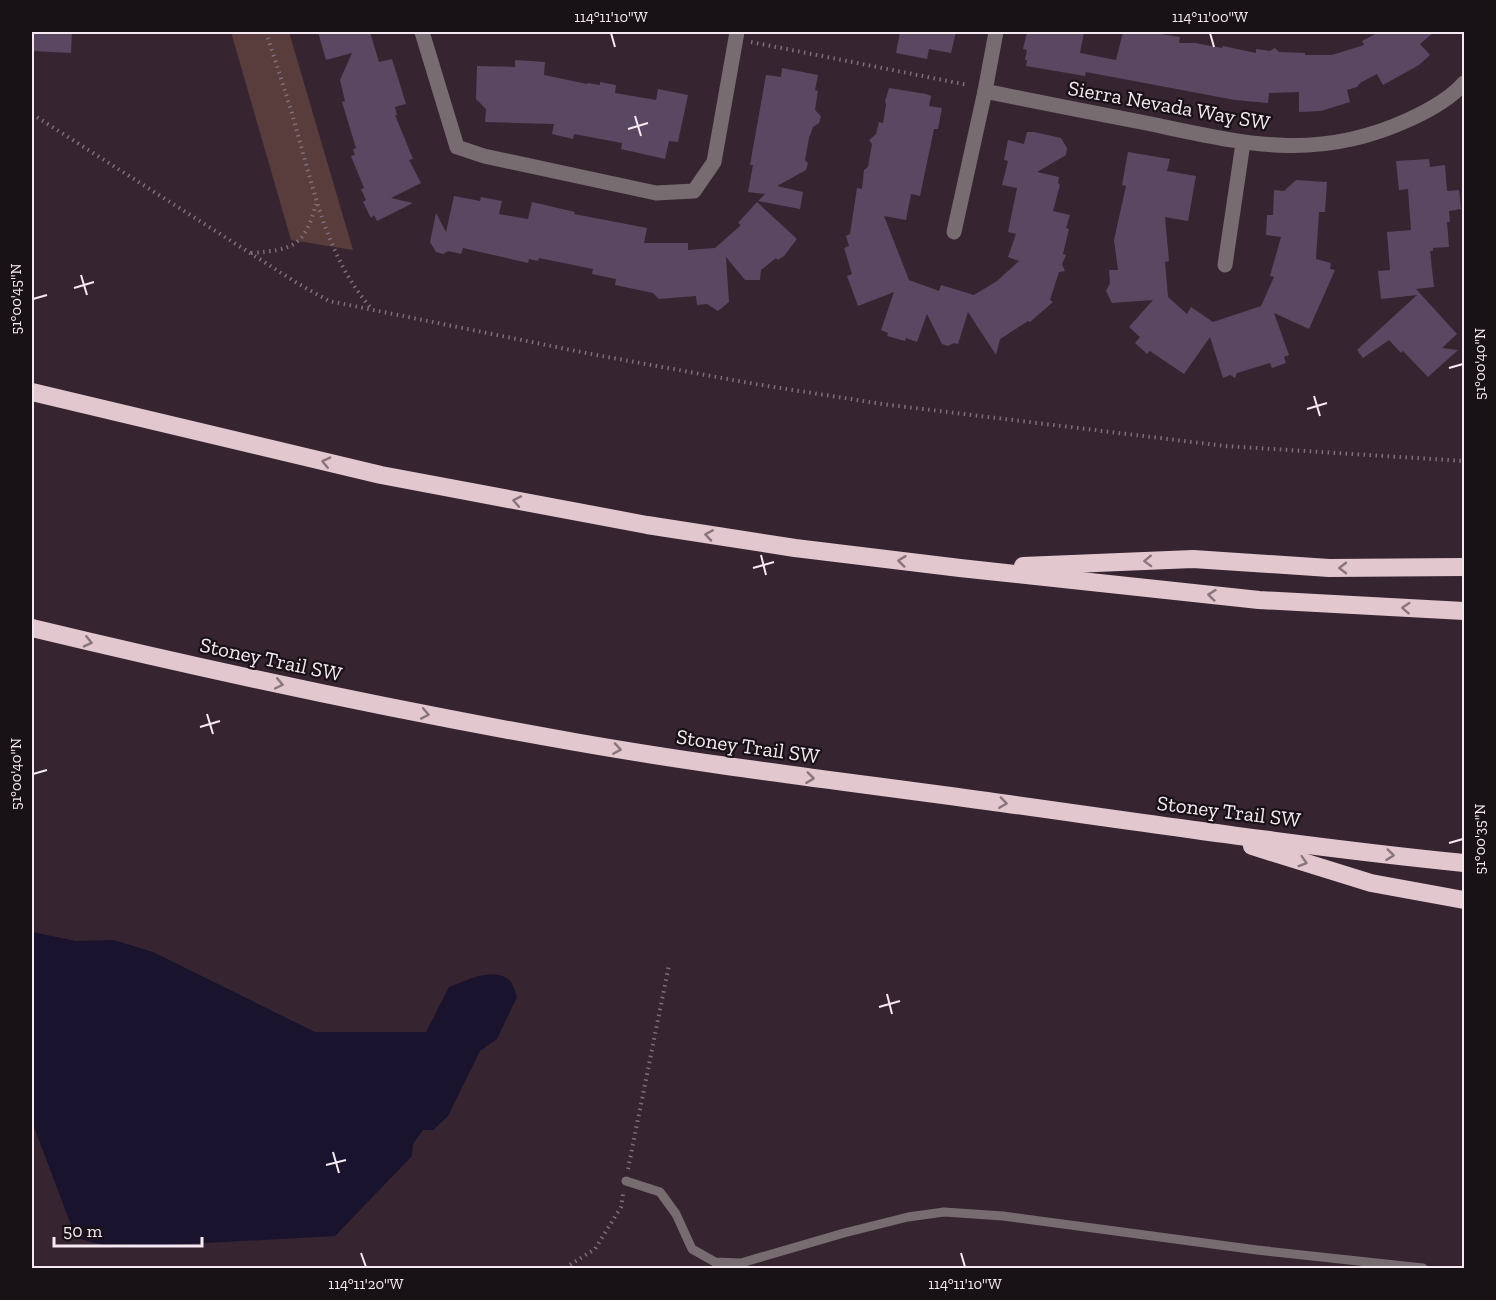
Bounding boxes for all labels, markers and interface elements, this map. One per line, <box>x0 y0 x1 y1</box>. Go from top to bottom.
text: 114°11'10"W <box>574 8 648 26</box>
text: 114°11'00"W <box>1172 8 1248 26</box>
street label: Sierra Nevada Way SW <box>1066 75 1272 135</box>
text: 51°00'45"N <box>7 263 25 335</box>
text: 51°00'40"N <box>1471 328 1489 400</box>
one-way arrow <box>321 457 331 470</box>
one-way arrow <box>512 495 522 508</box>
one-way arrow <box>704 529 713 541</box>
one-way arrow <box>1144 554 1153 567</box>
one-way arrow <box>897 555 907 568</box>
one-way arrow <box>1339 562 1348 574</box>
one-way arrow <box>1207 589 1216 602</box>
one-way arrow <box>1402 602 1411 615</box>
street label: Stoney Trail SW <box>198 632 345 686</box>
one-way arrow <box>83 634 93 647</box>
one-way arrow <box>273 677 283 690</box>
one-way arrow <box>420 707 430 720</box>
street label: Stoney Trail SW <box>675 724 822 768</box>
text: 51°00'40"N <box>7 738 25 810</box>
one-way arrow <box>613 742 622 754</box>
one-way arrow <box>805 771 815 783</box>
street label: Stoney Trail SW <box>1156 790 1303 832</box>
one-way arrow <box>999 797 1008 809</box>
text: 51°00'35"N <box>1471 804 1489 874</box>
one-way arrow <box>1386 848 1395 860</box>
one-way arrow <box>1297 855 1308 867</box>
scale bar <box>54 1210 202 1248</box>
text: 50 m <box>63 1220 103 1242</box>
text: 114°11'20"W <box>328 1275 404 1293</box>
text: 114°11'10"W <box>928 1275 1002 1293</box>

